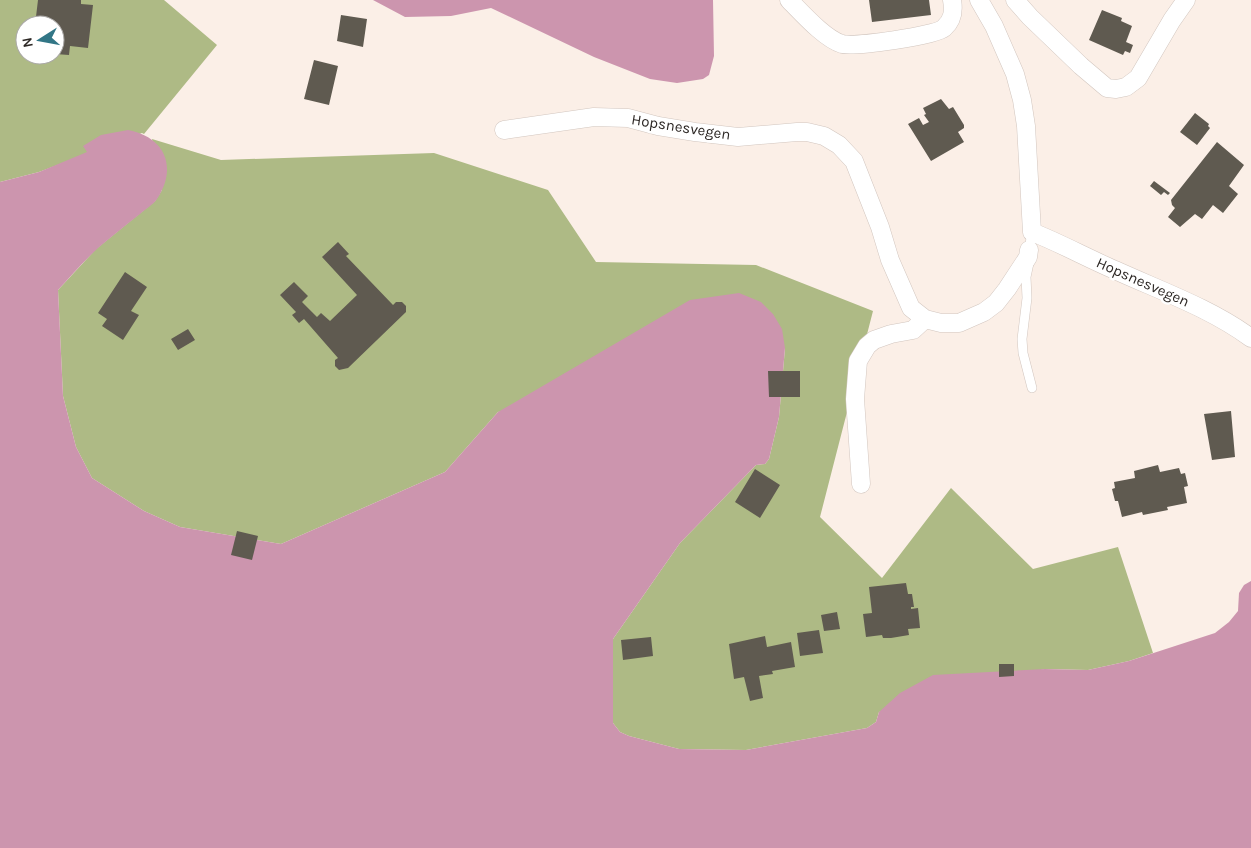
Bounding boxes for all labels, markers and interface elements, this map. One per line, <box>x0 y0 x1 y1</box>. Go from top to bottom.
north arrow <box>15 15 65 65</box>
text: N <box>18 36 37 49</box>
street label: Hopsnesvegen <box>630 110 732 144</box>
street label: Hopsnesvegen <box>1094 253 1192 311</box>

